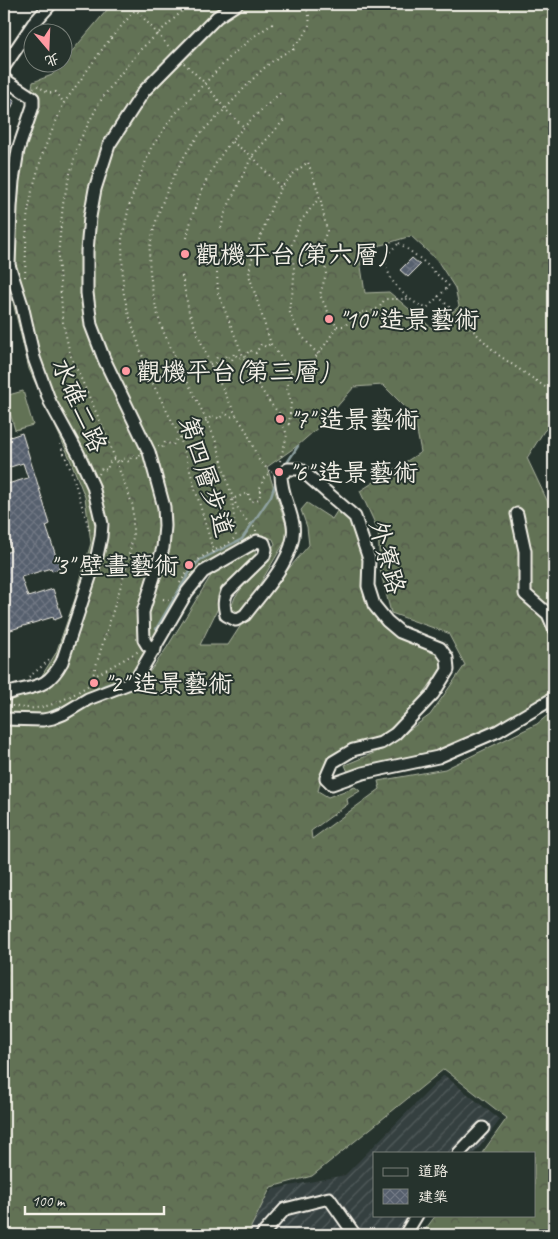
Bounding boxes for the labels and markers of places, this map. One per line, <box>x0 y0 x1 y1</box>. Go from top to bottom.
place label: 觀機平台(第六層) <box>195 239 388 271</box>
marker: 觀機平台(第六層) <box>179 248 191 260</box>
place label: "10" 造景藝術 <box>339 304 479 336</box>
marker: "10" 造景藝術 <box>323 313 335 325</box>
place label: 觀機平台(第三層) <box>136 356 329 388</box>
marker: 觀機平台(第三層) <box>120 365 132 377</box>
place label: "7" 造景藝術 <box>290 404 419 436</box>
marker: "7" 造景藝術 <box>274 413 286 425</box>
place label: "6" 造景藝術 <box>289 457 418 489</box>
marker: "6" 造景藝術 <box>273 466 285 478</box>
place label: "3" 壁畫藝術 <box>50 550 179 582</box>
marker: "3" 壁畫藝術 <box>183 559 195 571</box>
place label: "2" 造景藝術 <box>104 668 233 700</box>
marker: "2" 造景藝術 <box>88 677 100 689</box>

